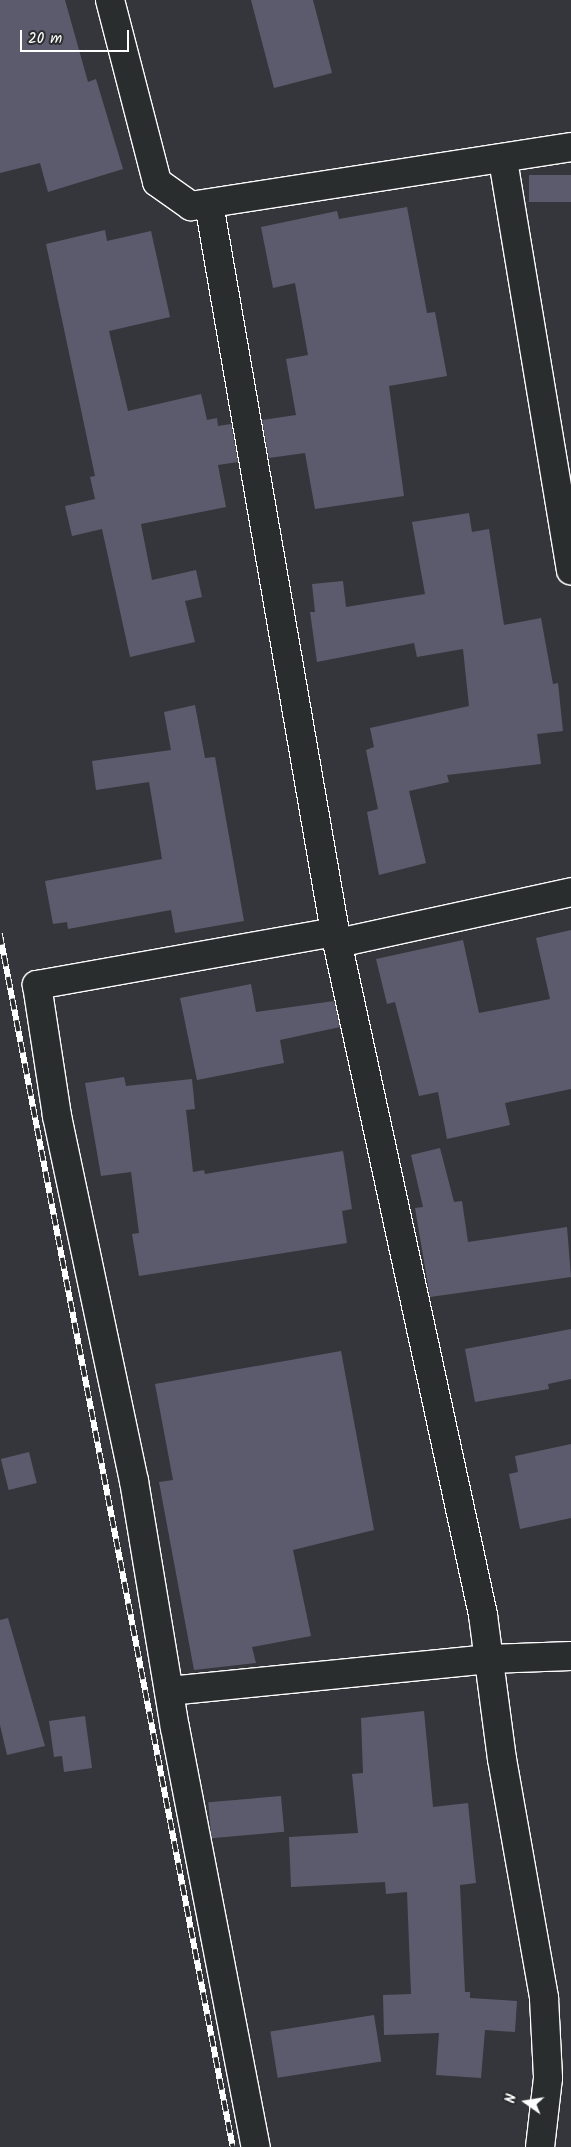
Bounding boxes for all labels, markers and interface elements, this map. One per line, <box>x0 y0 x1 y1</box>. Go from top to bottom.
scale bar <box>22 20 131 52</box>
text: 20 m <box>28 27 62 51</box>
north arrow <box>501 2077 551 2127</box>
text: N <box>500 2092 523 2105</box>

